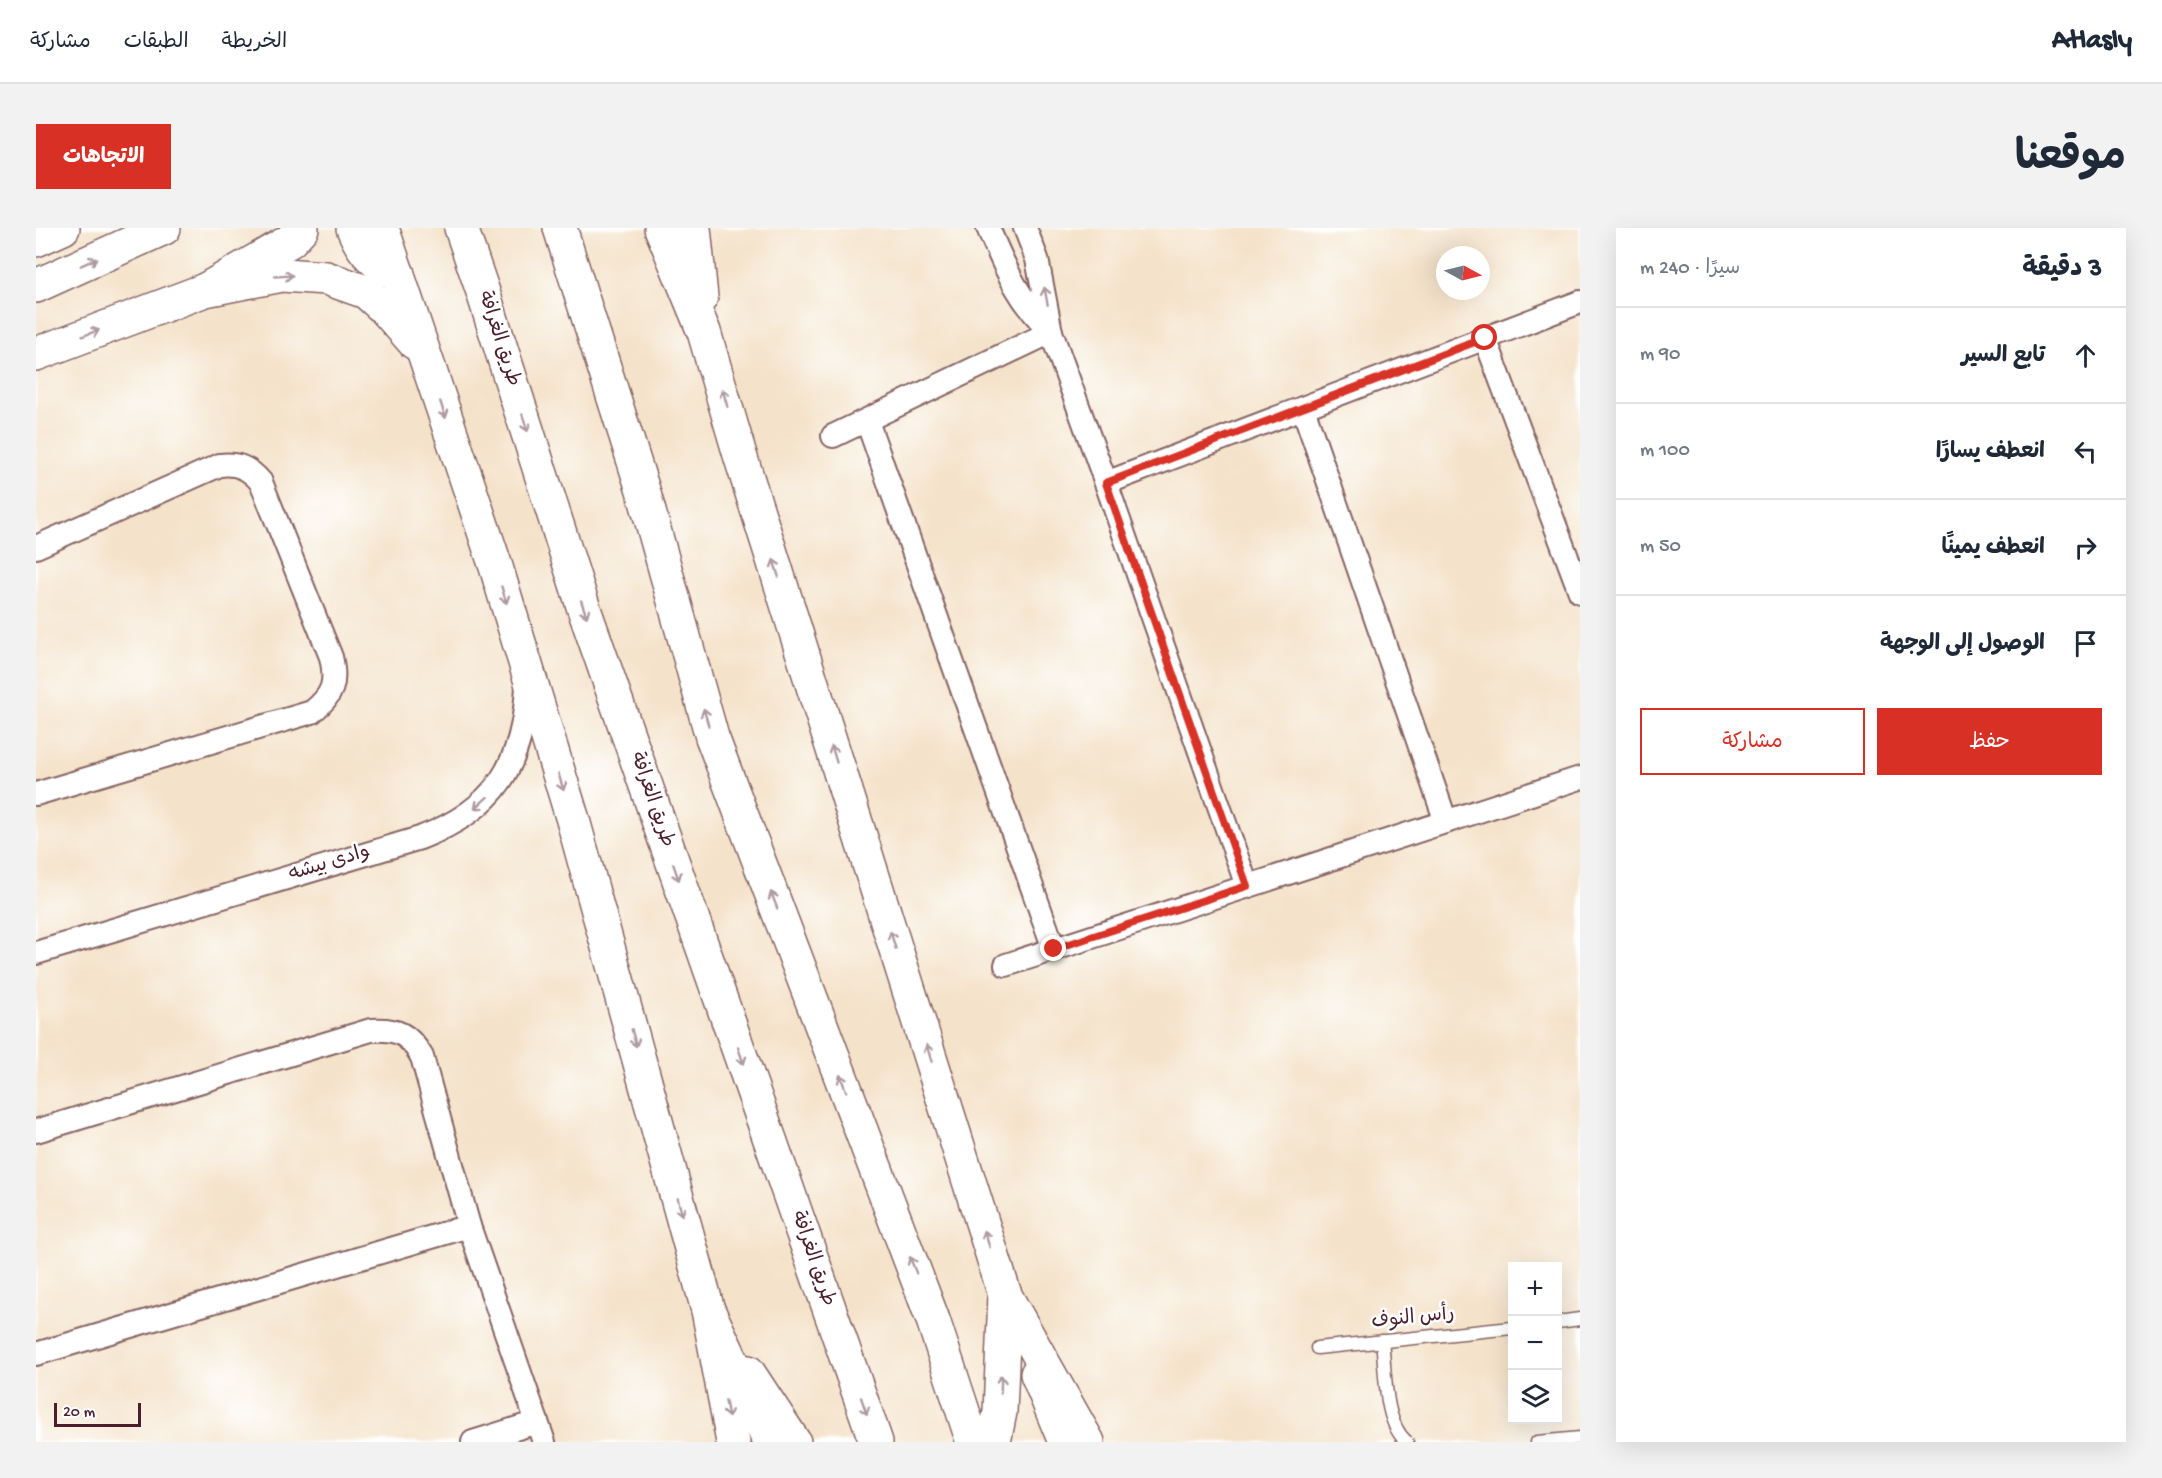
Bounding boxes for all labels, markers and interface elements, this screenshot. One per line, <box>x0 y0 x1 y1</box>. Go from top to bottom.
text: Atlasly <box>2052 25 2132 58</box>
text: مشاركة <box>30 31 91 56</box>
text: الطبقات <box>124 31 189 56</box>
text: الخريطة <box>222 31 287 56</box>
button: الاتجاهات <box>36 124 171 189</box>
text: موقعنا <box>2015 136 2126 185</box>
north arrow <box>1436 246 1490 300</box>
one-way arrow <box>80 255 98 267</box>
text: 3 دقيقة <box>2022 255 2102 286</box>
text: سيرًا · 240 m <box>1640 258 1740 281</box>
one-way arrow <box>273 271 293 282</box>
one-way arrow <box>1040 286 1051 306</box>
street label: طريق الغرافة <box>472 288 525 390</box>
route start <box>1471 324 1497 350</box>
one-way arrow <box>81 327 99 338</box>
icon: ahead <box>2069 339 2102 372</box>
text: 90 m <box>1640 344 1680 367</box>
text: تابع السير <box>1961 344 2045 370</box>
one-way arrow <box>718 389 730 408</box>
one-way arrow <box>438 400 449 419</box>
one-way arrow <box>520 413 531 432</box>
icon: left <box>2069 435 2102 468</box>
text: 100 m <box>1640 440 1690 463</box>
text: انعطف يسارًا <box>1936 440 2045 466</box>
icon: right <box>2069 531 2102 564</box>
text: 50 m <box>1640 536 1681 559</box>
text: انعطف يمينًا <box>1942 536 2045 562</box>
one-way arrow <box>770 559 781 578</box>
one-way arrow <box>499 585 510 604</box>
one-way arrow <box>579 599 590 618</box>
icon: arrive <box>2069 627 2102 660</box>
text: الوصول إلى الوجهة <box>1880 632 2045 658</box>
one-way arrow <box>700 708 712 727</box>
button: مشاركة <box>1640 708 1865 775</box>
button: حفظ <box>1877 708 2102 775</box>
one-way arrow <box>828 745 839 764</box>
street label: طريق الغرافة <box>624 749 679 851</box>
one-way arrow <box>556 772 567 791</box>
one-way arrow <box>473 796 488 810</box>
street label: وادى بيشه <box>286 840 374 887</box>
one-way arrow <box>672 862 683 881</box>
one-way arrow <box>768 891 779 910</box>
one-way arrow <box>887 931 898 950</box>
route end <box>1040 935 1066 961</box>
one-way arrow <box>629 1028 640 1047</box>
one-way arrow <box>922 1044 933 1063</box>
one-way arrow <box>737 1046 748 1065</box>
one-way arrow <box>837 1074 848 1092</box>
one-way arrow <box>675 1197 686 1216</box>
street label: طريق الغرافة <box>785 1208 840 1310</box>
one-way arrow <box>981 1230 992 1249</box>
one-way arrow <box>906 1256 917 1275</box>
map controls <box>1508 1262 1562 1424</box>
button: + <box>1508 1262 1562 1316</box>
street label: رأس النوف <box>1370 1300 1456 1335</box>
button: − <box>1508 1316 1562 1370</box>
button: layers <box>1508 1370 1562 1424</box>
one-way arrow <box>995 1375 1007 1395</box>
one-way arrow <box>859 1396 870 1415</box>
one-way arrow <box>722 1398 733 1418</box>
scale bar <box>54 1400 141 1428</box>
text: 20 m <box>63 1404 95 1423</box>

